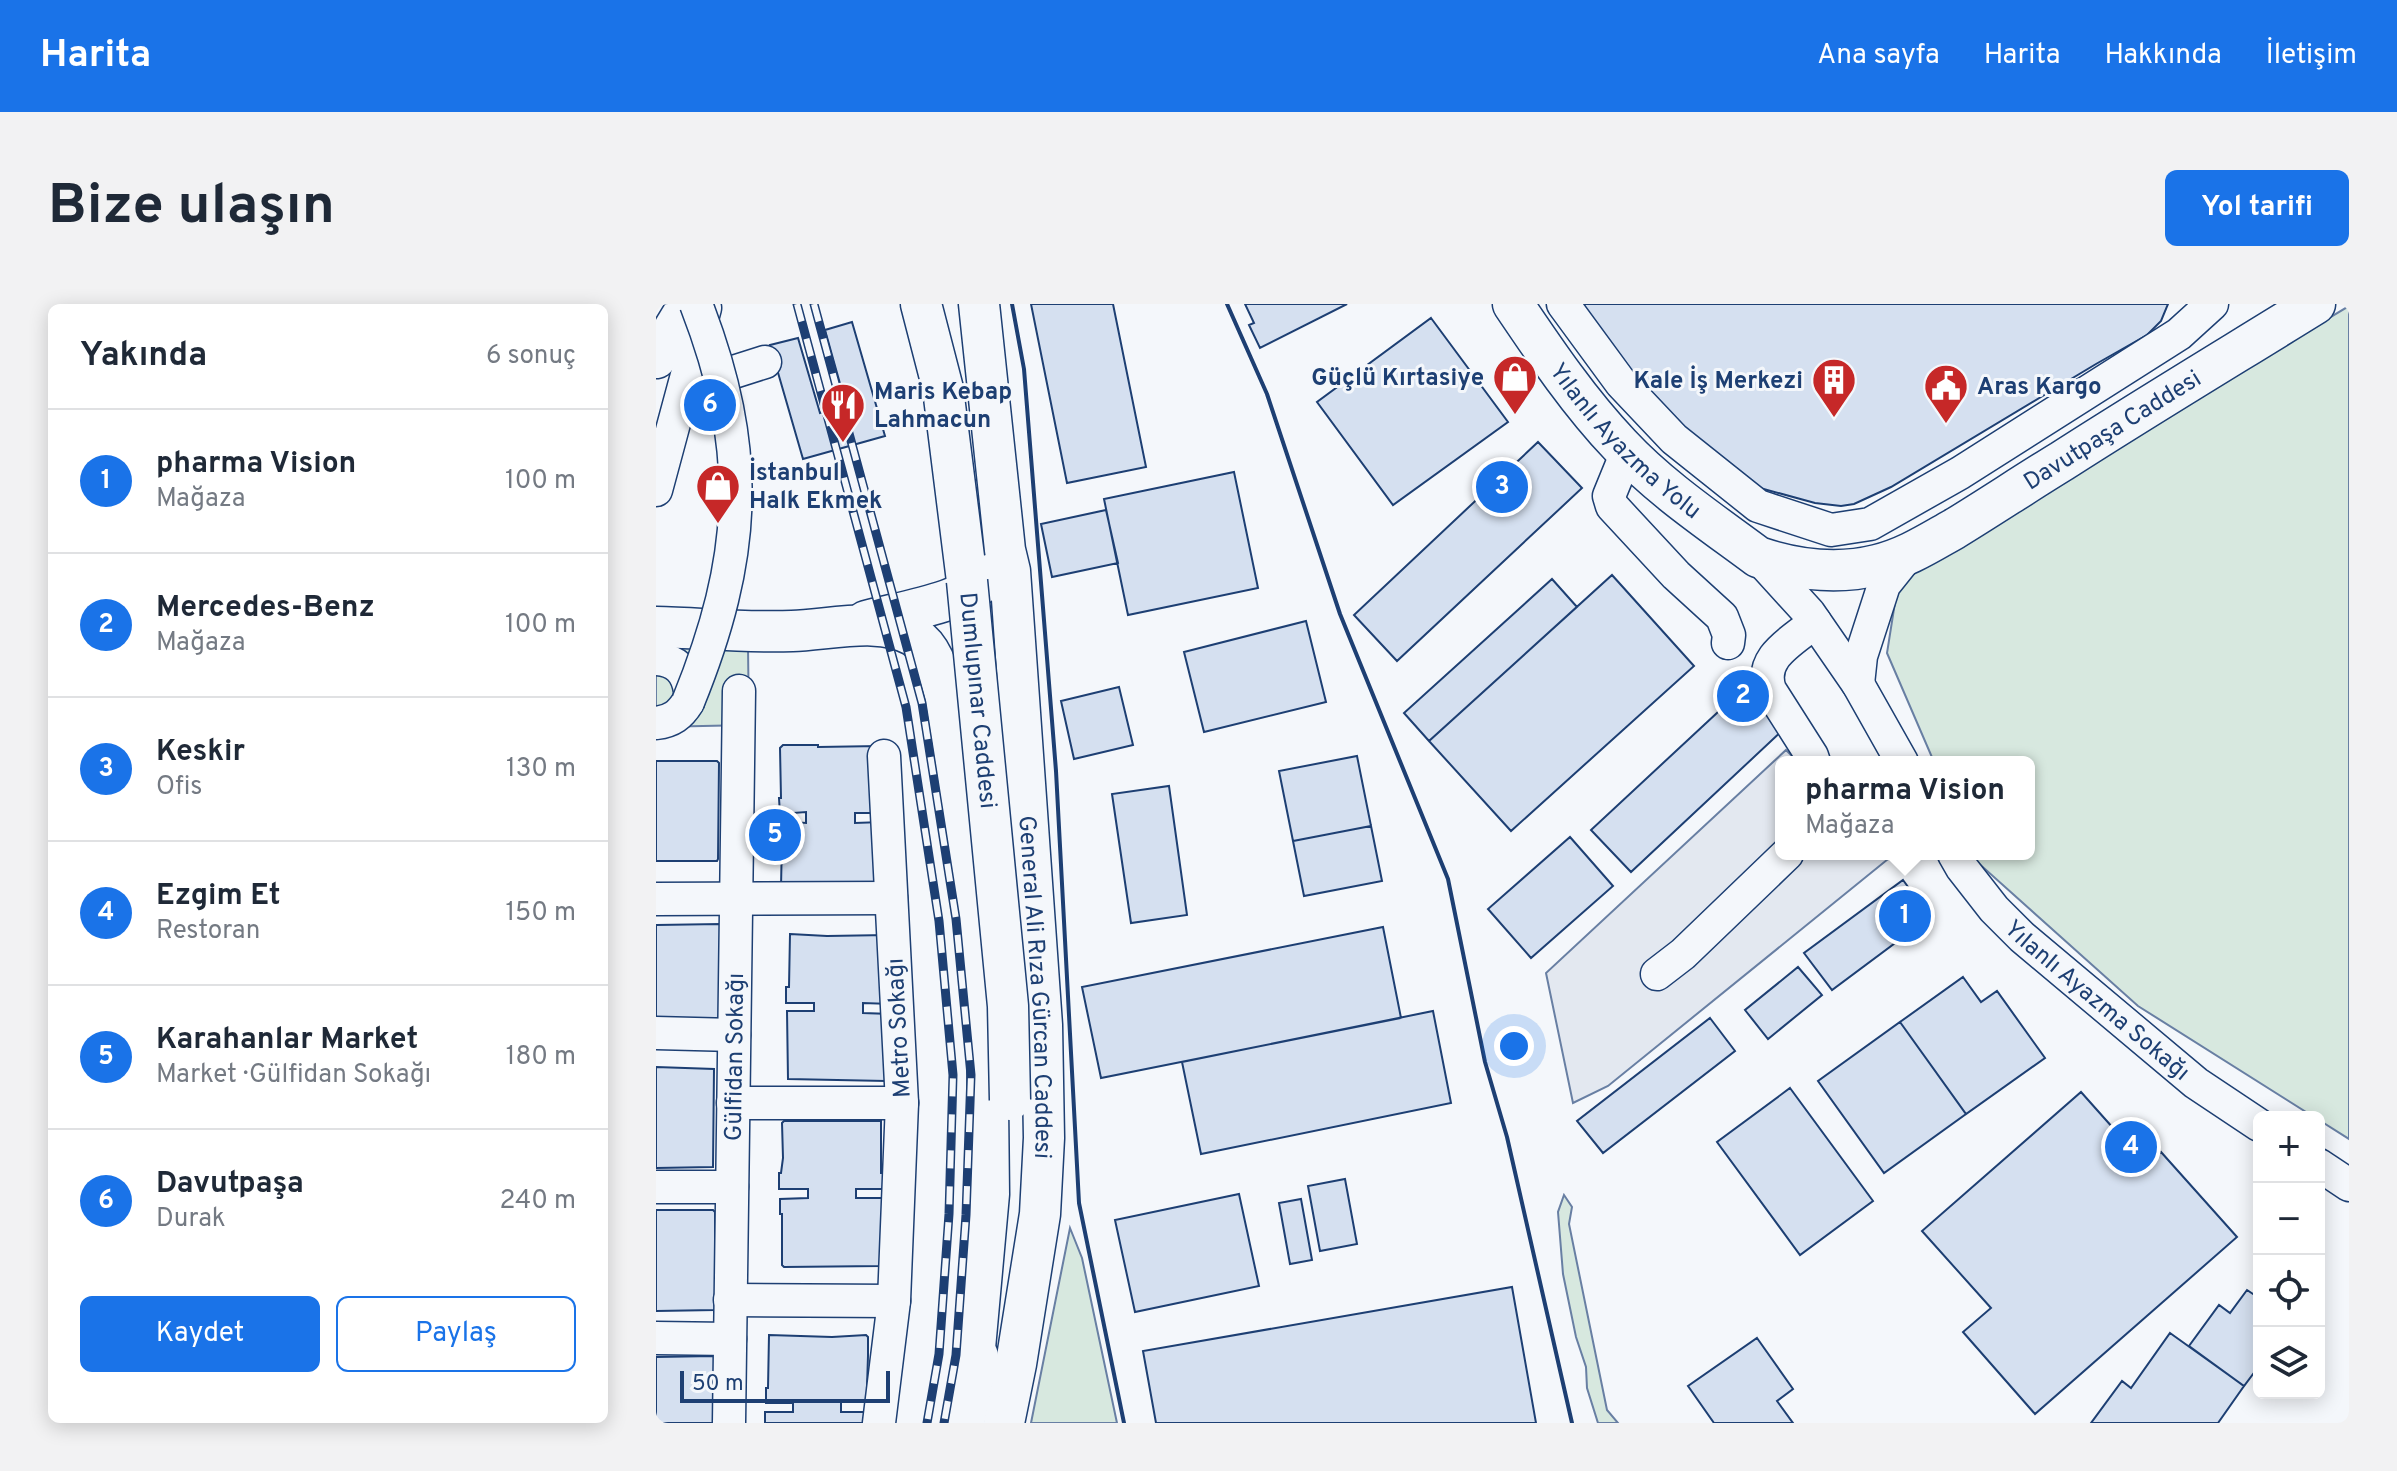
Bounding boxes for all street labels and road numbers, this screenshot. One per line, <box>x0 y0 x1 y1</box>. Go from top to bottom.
street label: Yılanlı Ayazma Yolu <box>1542 358 1706 527</box>
street label: Davutpaşa Caddesi <box>2019 365 2207 498</box>
street label: Dumlupınar Caddesi <box>951 591 1002 810</box>
street label: General Ali Rıza Gürcan Caddesi <box>1010 814 1057 1160</box>
street label: Yılanlı Ayazma Sokağı <box>1997 915 2195 1088</box>
street label: Metro Sokağı <box>881 957 919 1099</box>
street label: Gülfidan Sokağı <box>720 973 752 1141</box>

